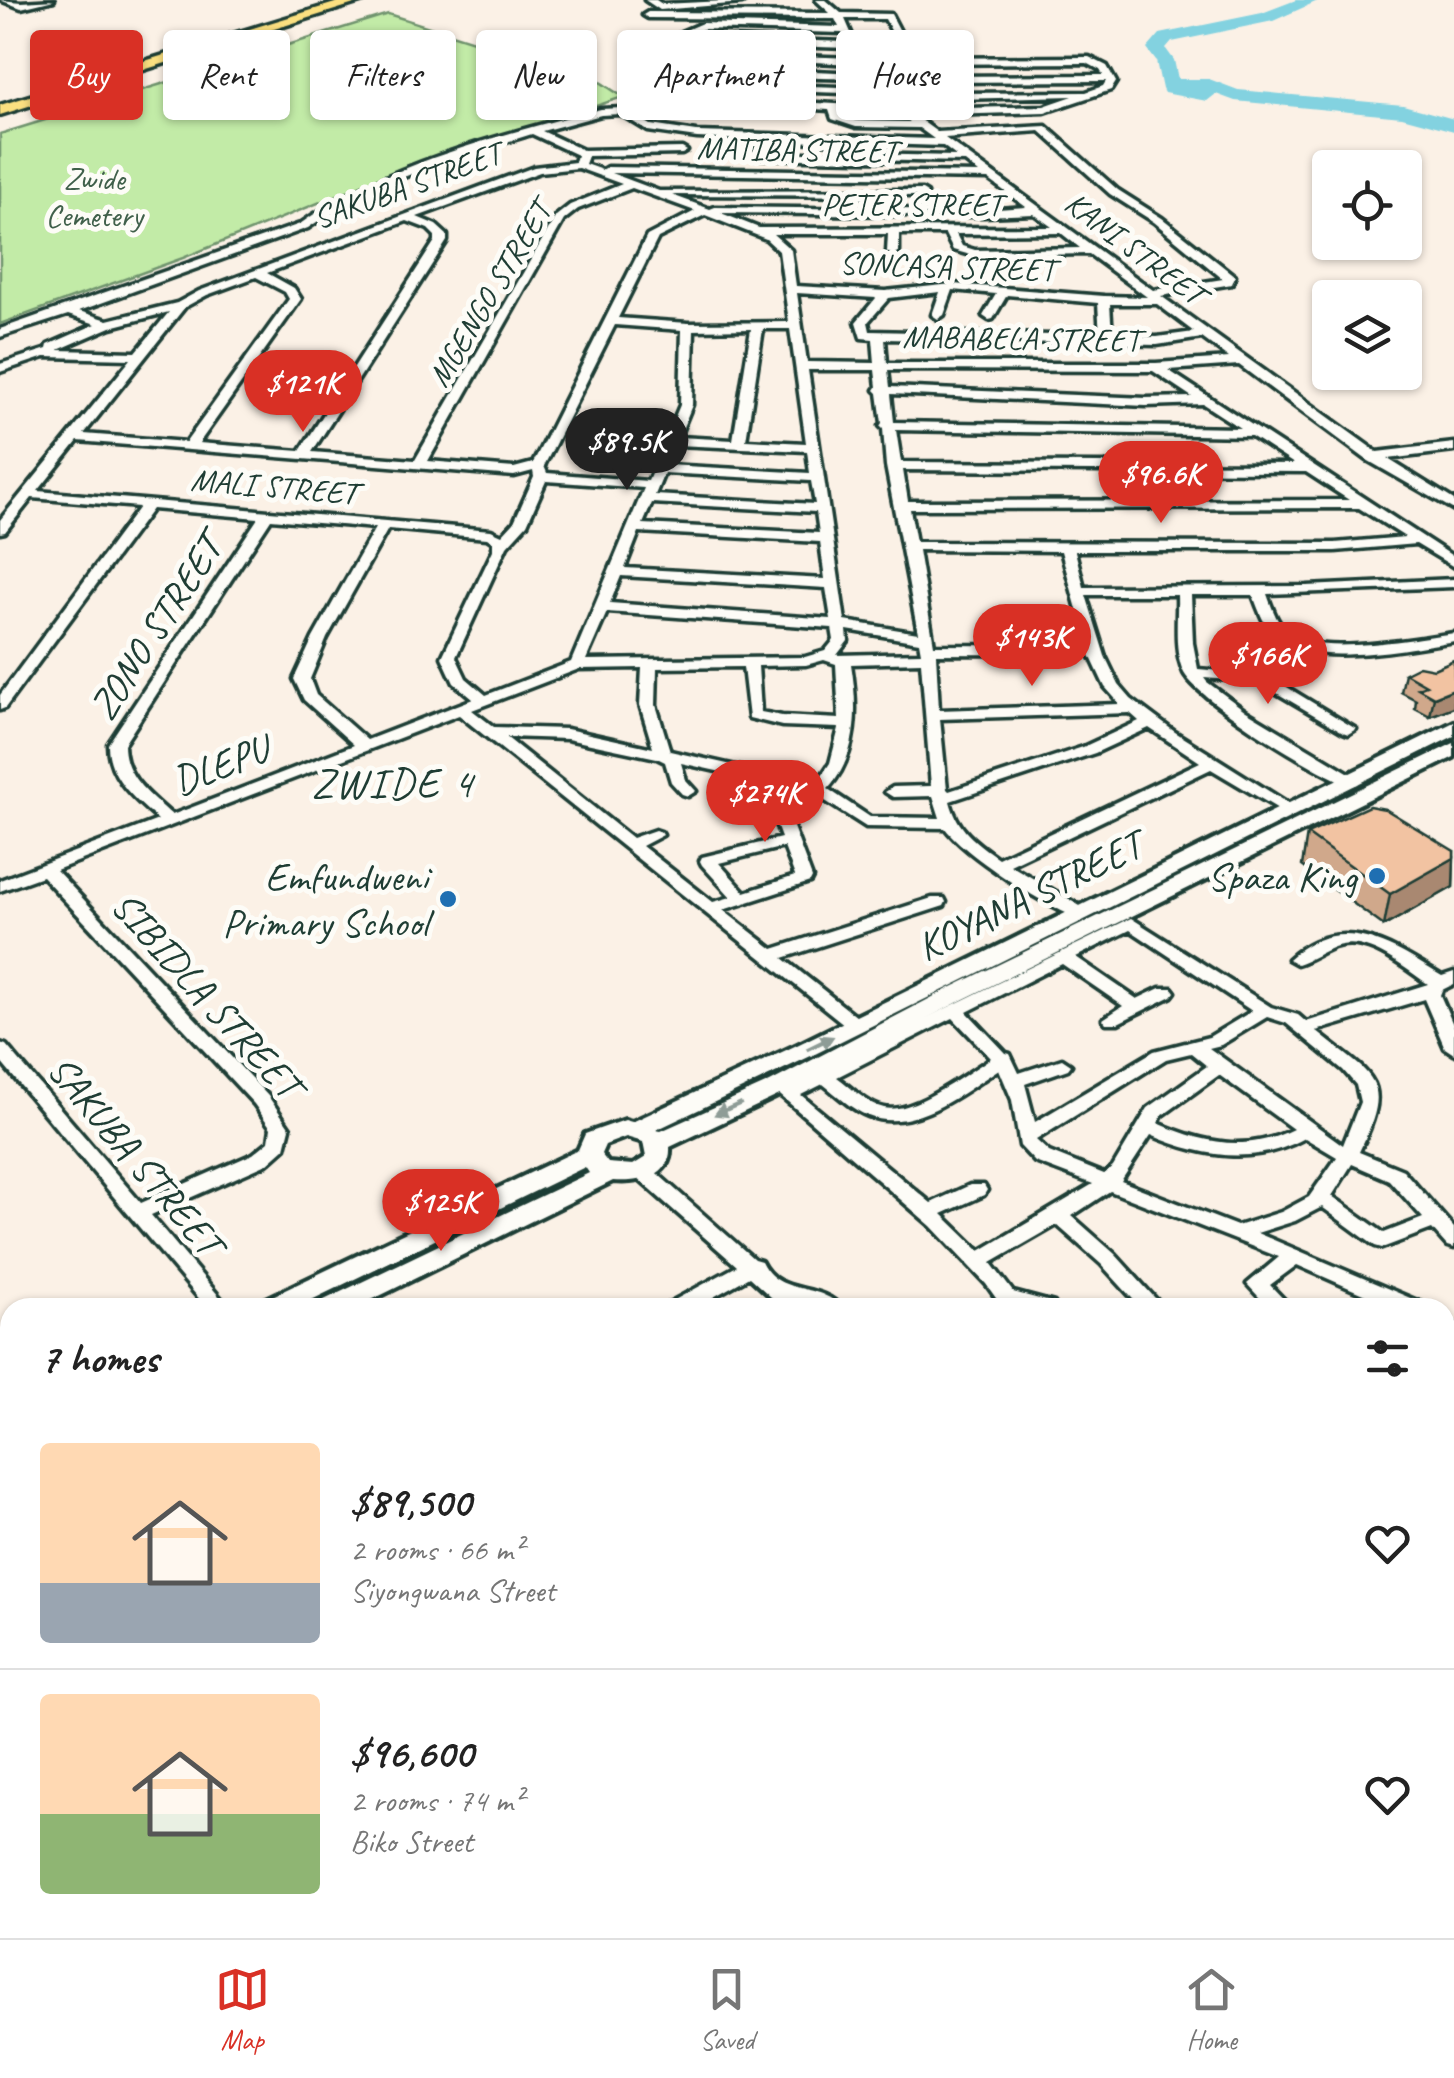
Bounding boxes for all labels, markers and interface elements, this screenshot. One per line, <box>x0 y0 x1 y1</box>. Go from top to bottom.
chip: Buy <box>30 30 143 120</box>
chip: Rent <box>163 30 290 120</box>
chip: Filters <box>310 30 456 120</box>
chip: New <box>476 30 597 120</box>
chip: Apartment <box>617 30 816 120</box>
chip: House <box>836 30 974 120</box>
street label: MATIBA STREET <box>697 127 904 172</box>
street label: SAKUBA STREET <box>308 130 513 238</box>
map controls <box>1312 150 1422 390</box>
button: locate <box>1312 150 1422 260</box>
park label: Zwide Cemetery <box>45 158 146 236</box>
street label: KANI STREET <box>1057 182 1219 319</box>
street label: PETER STREET <box>822 184 1009 225</box>
street label: MGENGO STREET <box>418 188 564 394</box>
street label: SONCASA STREET <box>839 242 1062 291</box>
button: layers <box>1312 280 1422 390</box>
street label: MABABELA STREET <box>902 316 1147 361</box>
pin: $121K <box>233 350 373 435</box>
text: $121K <box>266 362 340 403</box>
pin: $89.5K <box>546 408 708 493</box>
text: $89.5K <box>587 420 667 461</box>
pin: $96.6K <box>1080 441 1242 526</box>
text: $96.6K <box>1120 453 1202 494</box>
street label: MALI STREET <box>189 459 367 515</box>
street label: ZONO STREET <box>78 518 239 729</box>
pin: $143K <box>962 604 1102 689</box>
text: $143K <box>995 616 1069 657</box>
pin: $166K <box>1198 622 1338 707</box>
text: $166K <box>1230 634 1306 675</box>
street label: DLEPU <box>165 722 282 806</box>
district label: ZWIDE 4 <box>311 757 476 810</box>
pin: $274K <box>695 760 835 845</box>
text: $274K <box>728 772 802 813</box>
street label: KOYANA STREET <box>909 817 1157 972</box>
place label: Emfundweni Primary School <box>222 852 435 948</box>
place label: Spaza King <box>1207 852 1359 902</box>
marker: Spaza King <box>1366 865 1388 887</box>
street label: SIBIDLA STREET <box>101 881 318 1115</box>
marker: Emfundweni Primary School <box>437 888 459 910</box>
one-way arrow <box>806 1035 835 1052</box>
street label: SAKUBA STREET <box>37 1045 238 1272</box>
one-way arrow <box>713 1101 743 1117</box>
pin: $125K <box>371 1169 511 1254</box>
text: $125K <box>404 1181 478 1222</box>
icon: filters <box>1360 1331 1415 1386</box>
text: 7 homes <box>40 1332 158 1385</box>
text: $89,500 <box>350 1476 471 1529</box>
icon: home <box>120 1483 240 1603</box>
icon: heart <box>1360 1516 1415 1571</box>
text: 2 rooms · 66 m² <box>350 1529 523 1570</box>
text: Siyongwana Street <box>350 1570 555 1611</box>
text: $96,600 <box>350 1727 473 1780</box>
icon: home <box>120 1734 240 1854</box>
icon: heart <box>1360 1767 1415 1822</box>
text: 2 rooms · 74 m² <box>350 1780 523 1821</box>
text: Biko Street <box>350 1821 473 1862</box>
tab: Map <box>215 1962 270 2057</box>
tab: Saved <box>699 1962 754 2057</box>
tab: Home <box>1184 1962 1239 2057</box>

